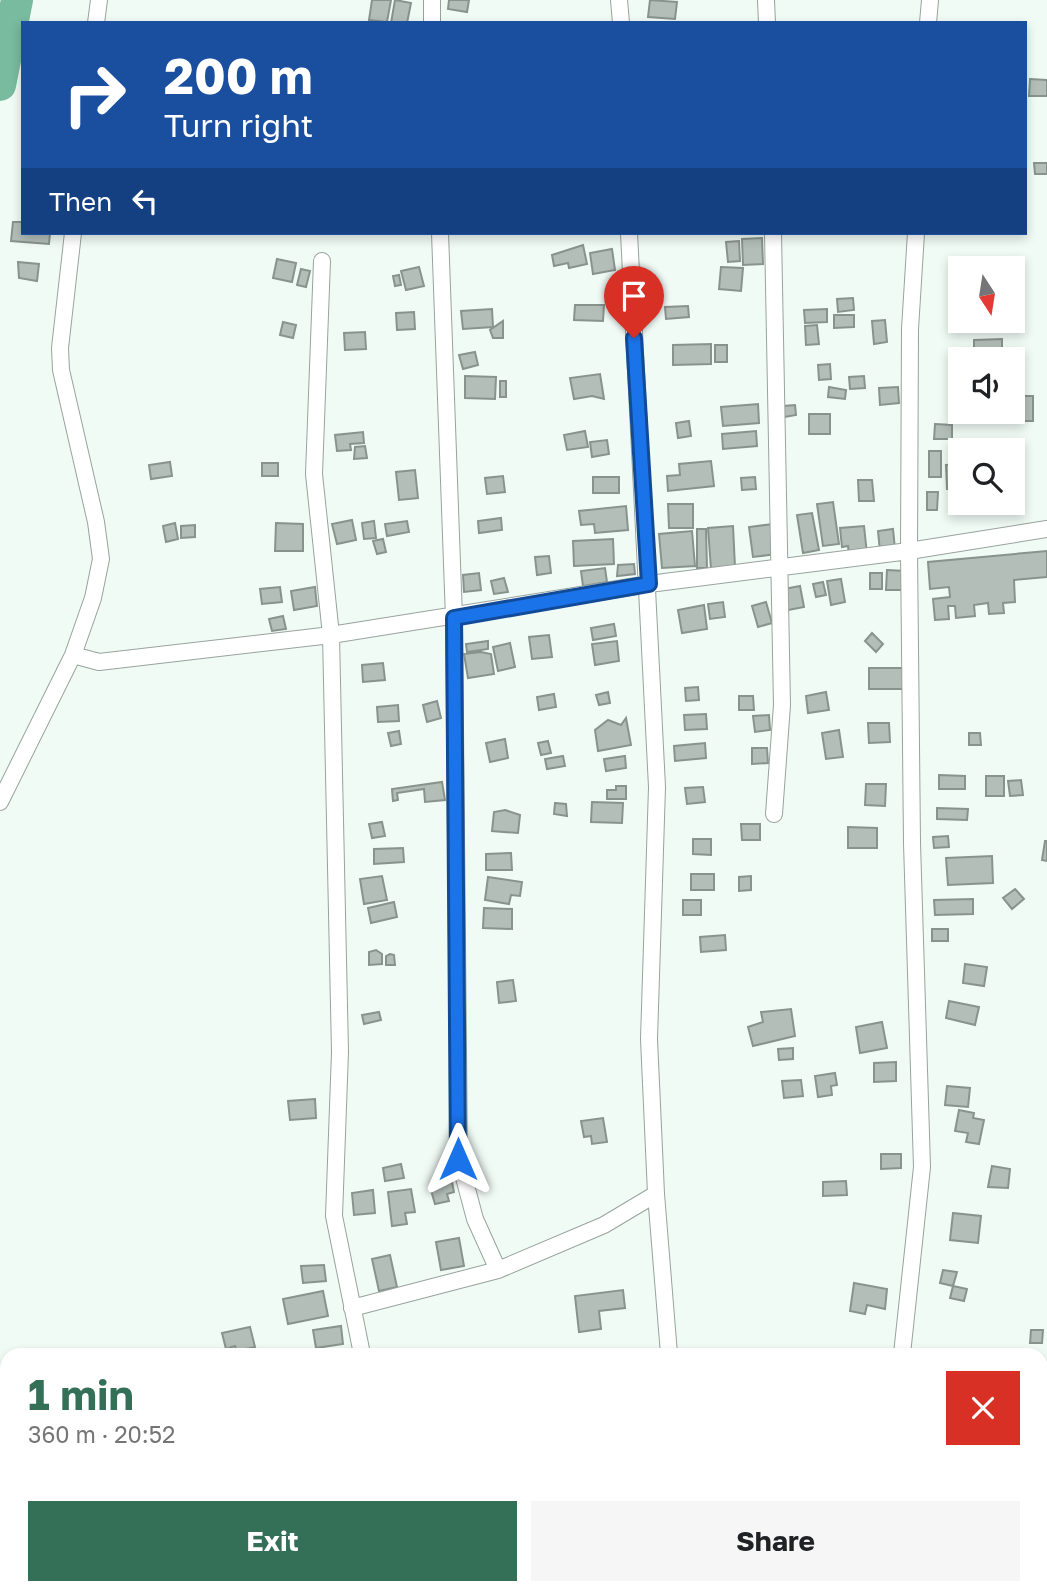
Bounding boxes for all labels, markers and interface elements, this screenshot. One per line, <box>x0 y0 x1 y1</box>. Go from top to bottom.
text: 200 m <box>164 46 313 105</box>
icon: right <box>49 49 140 140</box>
text: Turn right <box>164 106 313 144</box>
icon: left <box>126 182 164 220</box>
text: Then <box>49 186 112 217</box>
north arrow <box>948 256 1026 332</box>
map controls <box>948 256 1025 515</box>
pin <box>604 266 664 338</box>
icon: arrive <box>615 277 653 315</box>
button: sound <box>948 347 1025 424</box>
button: search <box>948 438 1025 515</box>
position arrow <box>421 1122 495 1196</box>
text: 1 min <box>28 1369 134 1419</box>
button: close <box>946 1371 1020 1445</box>
text: 360 m · 20:52 <box>28 1420 175 1448</box>
button: Exit <box>28 1501 517 1581</box>
button: Share <box>531 1501 1020 1581</box>

